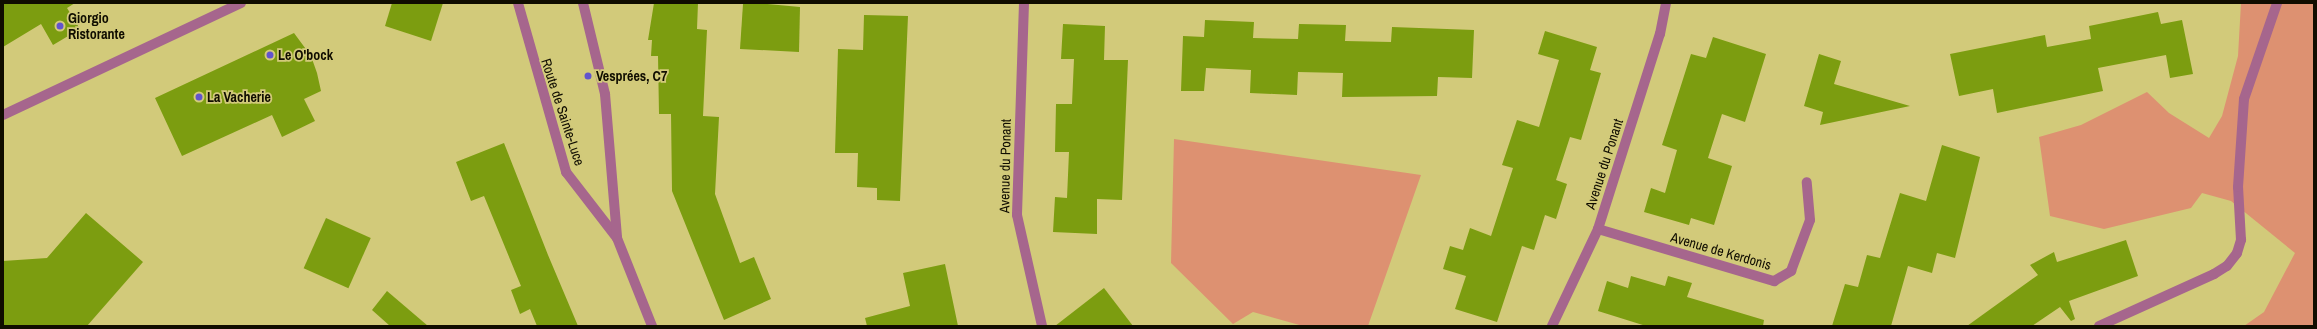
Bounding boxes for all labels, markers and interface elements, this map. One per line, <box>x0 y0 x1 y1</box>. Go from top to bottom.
place label: Giorgio Ristorante <box>68 10 125 42</box>
marker: Giorgio Ristorante <box>55 21 65 31</box>
place label: Le O'bock <box>278 47 333 63</box>
marker: Le O'bock <box>265 50 275 60</box>
street label: Route de Sainte-Luce <box>538 56 588 168</box>
place label: Vesprées, C7 <box>596 68 667 84</box>
marker: Vesprées, C7 <box>583 71 593 81</box>
place label: La Vacherie <box>207 89 271 105</box>
marker: La Vacherie <box>194 92 204 102</box>
street label: Avenue du Ponant <box>1581 117 1627 211</box>
street label: Avenue du Ponant <box>996 119 1014 213</box>
street label: Avenue de Kerdonis <box>1669 229 1773 273</box>

